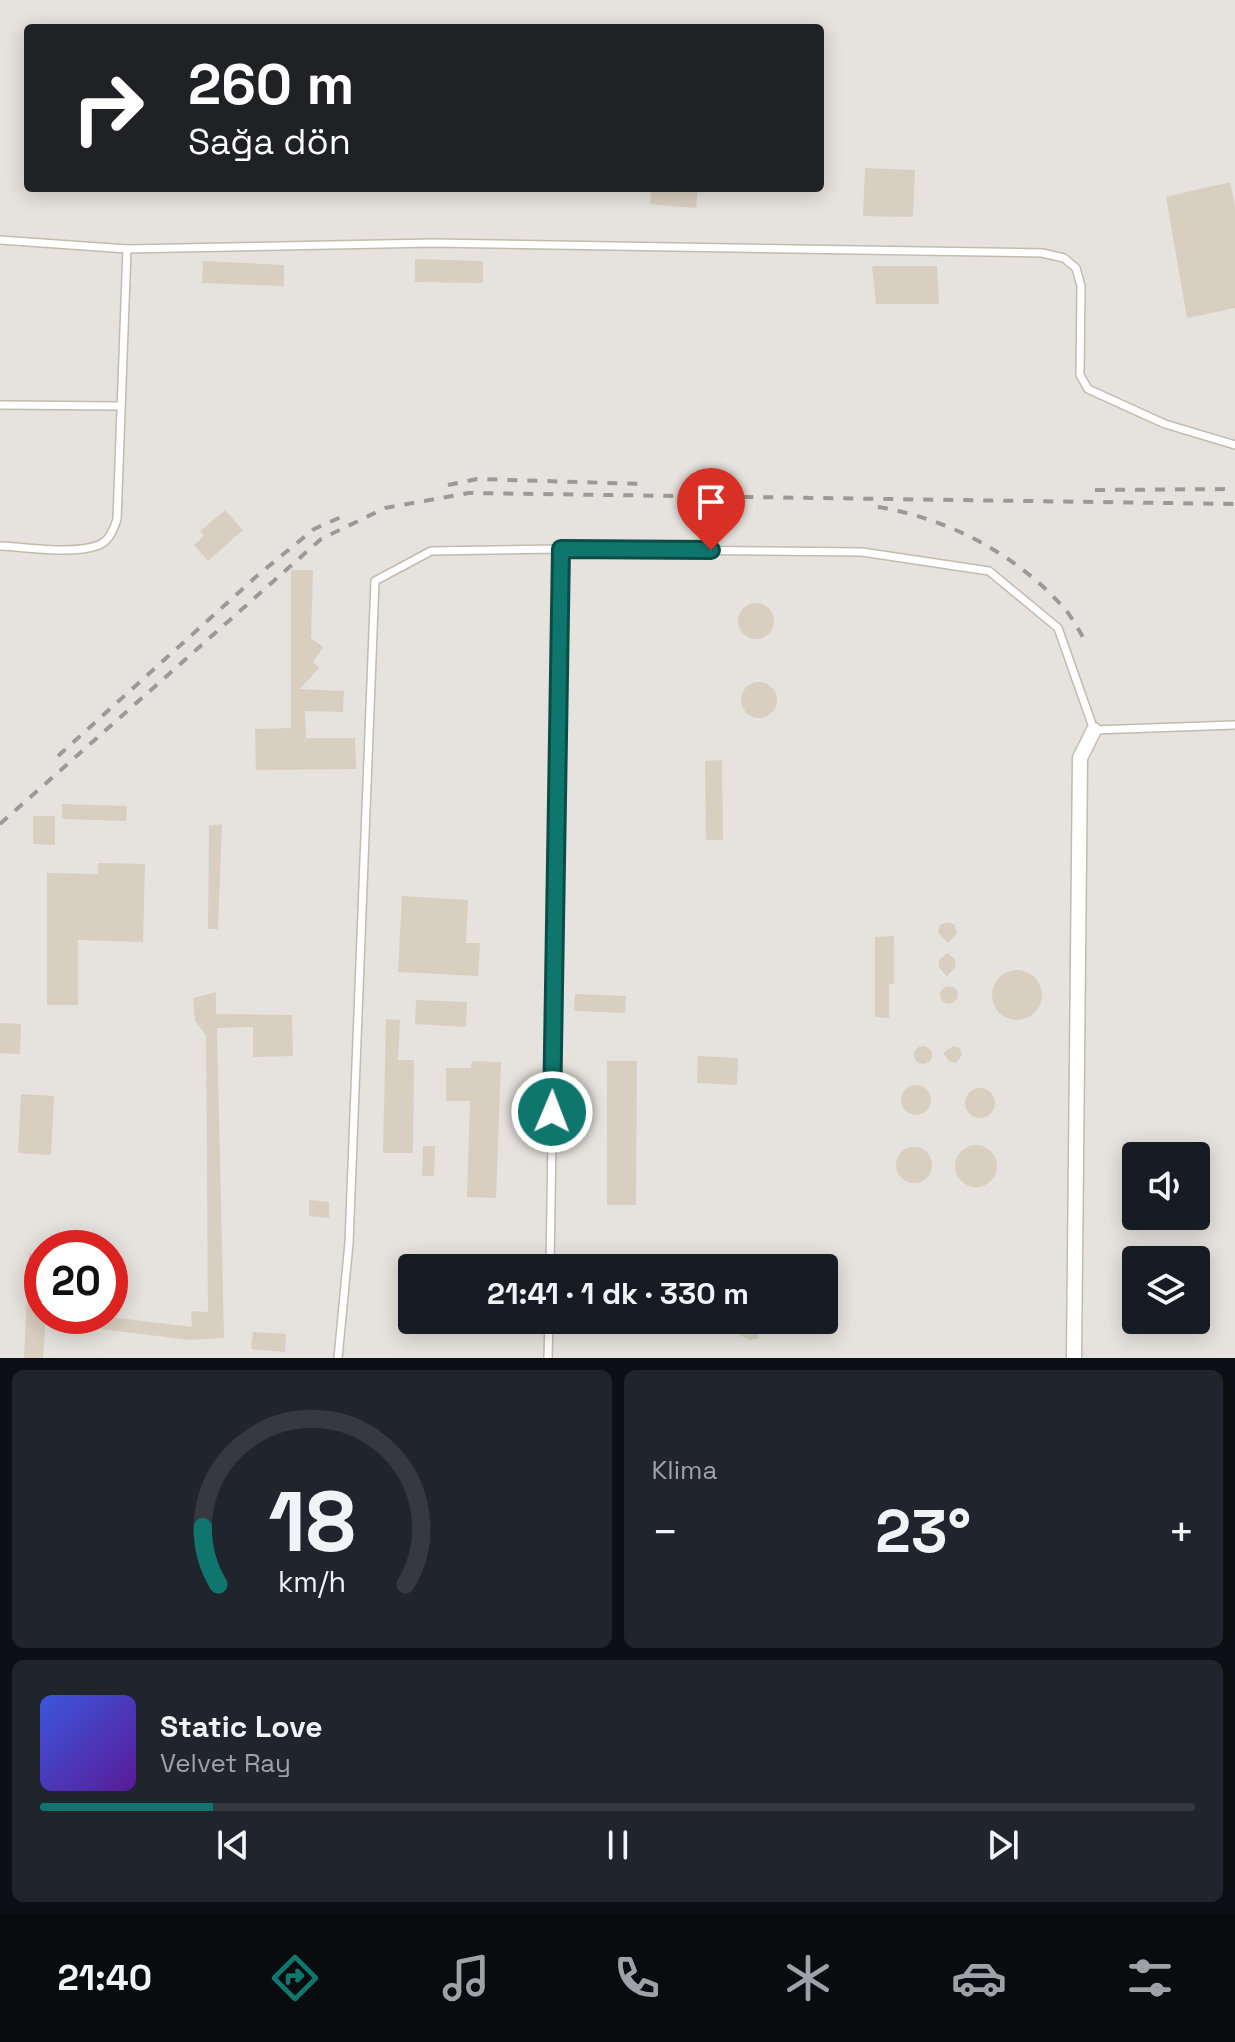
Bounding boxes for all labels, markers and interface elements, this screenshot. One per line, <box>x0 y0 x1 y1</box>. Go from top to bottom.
text: 260 m <box>188 49 354 120</box>
icon: right <box>56 56 160 160</box>
text: Sağa dön <box>188 119 351 165</box>
pin <box>677 468 745 550</box>
icon: arrive <box>689 480 733 524</box>
position arrow <box>510 1070 594 1154</box>
map controls <box>1122 1142 1210 1334</box>
button: sound <box>1122 1142 1210 1230</box>
speed limit sign: 20 <box>24 1230 128 1334</box>
button: layers <box>1122 1246 1210 1334</box>
text: 21:41 · 1 dk · 330 m <box>487 1274 749 1313</box>
text: Klima <box>652 1453 717 1487</box>
text: 18 <box>268 1469 356 1575</box>
text: 23° <box>875 1493 971 1570</box>
text: − <box>652 1504 679 1560</box>
text: + <box>1168 1504 1195 1560</box>
text: km/h <box>278 1564 346 1600</box>
text: Static Love <box>160 1707 323 1746</box>
text: Velvet Ray <box>160 1746 291 1780</box>
icon: previous <box>211 1823 255 1867</box>
icon: pause <box>596 1823 640 1867</box>
icon: next <box>981 1823 1025 1867</box>
icon: directions <box>267 1950 323 2006</box>
icon: music <box>438 1950 494 2006</box>
icon: phone <box>609 1950 665 2006</box>
icon: climate <box>780 1950 836 2006</box>
icon: car <box>951 1950 1007 2006</box>
icon: filters <box>1122 1950 1178 2006</box>
text: 21:40 <box>57 1955 152 2001</box>

